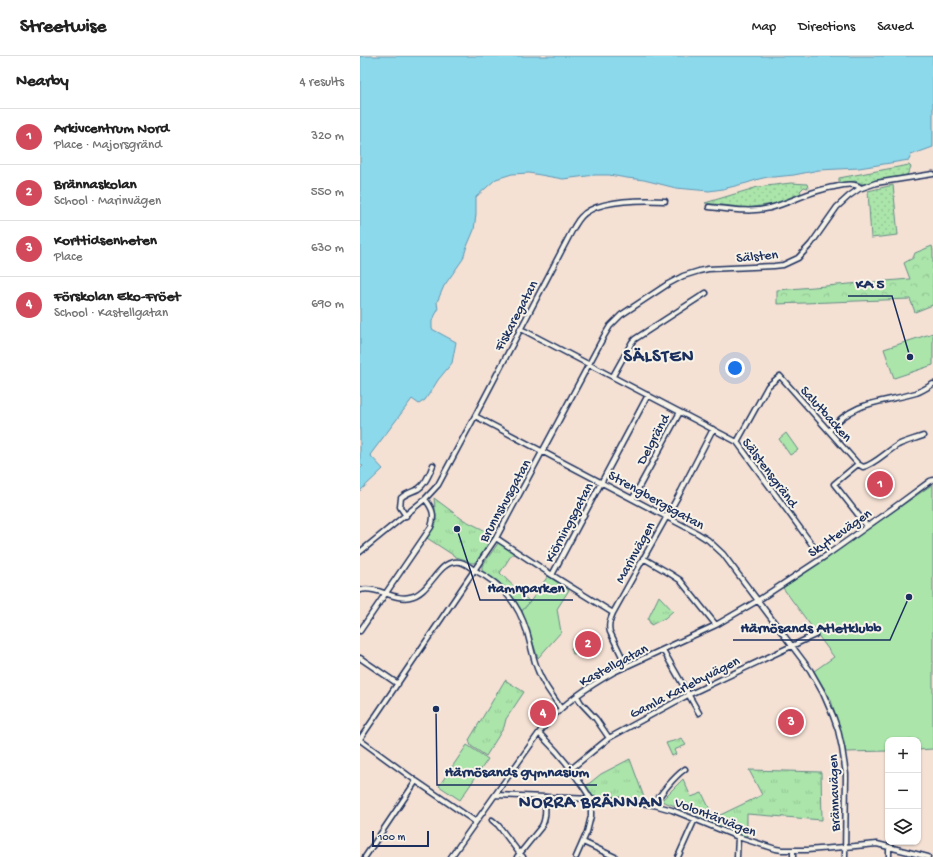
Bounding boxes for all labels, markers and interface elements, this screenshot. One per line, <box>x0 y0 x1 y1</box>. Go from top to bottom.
text: Streetwise <box>20 16 106 39</box>
text: Map <box>752 19 776 36</box>
text: Directions <box>798 19 855 36</box>
text: Saved <box>877 19 913 36</box>
text: Nearby <box>16 72 69 92</box>
text: 4 results <box>300 75 344 90</box>
text: Arkivcentrum Nord <box>54 120 169 138</box>
text: 1 <box>26 129 32 144</box>
text: 320 m <box>311 129 344 144</box>
text: Place · Majorsgränd <box>54 138 162 153</box>
text: Brännaskolan <box>54 176 137 194</box>
text: 2 <box>26 185 32 200</box>
text: 550 m <box>311 185 344 200</box>
text: School · Marinvägen <box>54 194 161 209</box>
text: Korttidsenheten <box>54 232 157 250</box>
text: 3 <box>26 241 32 256</box>
text: 630 m <box>311 241 344 256</box>
street label: Sälsten <box>736 247 779 268</box>
text: Place <box>54 250 82 265</box>
callout: KA 5 <box>848 269 892 296</box>
text: KA 5 <box>855 276 884 294</box>
street label: Fiskaregatan <box>491 278 543 355</box>
text: Förskolan Eko-Fröet <box>54 288 180 306</box>
text: 4 <box>26 297 32 312</box>
text: 690 m <box>311 297 344 312</box>
text: School · Kastellgatan <box>54 306 168 321</box>
district label: SÄLSTEN <box>624 347 694 368</box>
your location <box>725 358 745 378</box>
street label: Salutbacken <box>796 383 855 447</box>
street label: Delgränd <box>633 410 675 469</box>
street label: Sälstensgränd <box>737 435 802 513</box>
street label: Brunnshusgatan <box>476 456 536 547</box>
street label: Strengbergsgatan <box>605 468 707 535</box>
pin: 1 <box>867 469 893 499</box>
street label: Kiörningsgatan <box>542 480 599 566</box>
street label: Skyttevägen <box>805 506 876 562</box>
street label: Marinvägen <box>612 519 660 587</box>
callout: Hamnparken <box>480 573 573 600</box>
text: Hamnparken <box>487 580 565 598</box>
callout: Härnösands Atletklubb <box>733 613 890 640</box>
text: Härnösands Atletklubb <box>741 620 882 638</box>
pin: 2 <box>575 629 601 659</box>
street label: Kastellgatan <box>577 641 652 691</box>
street label: Gamla Karlebyvägen <box>627 653 743 723</box>
pin: 4 <box>530 698 556 728</box>
pin: 3 <box>778 707 804 737</box>
map controls <box>885 737 921 845</box>
button: + <box>885 737 921 773</box>
street label: Brännavägen <box>826 754 845 833</box>
callout: Härnösands gymnasium <box>437 758 597 785</box>
text: Härnösands gymnasium <box>445 764 590 782</box>
button: − <box>885 773 921 809</box>
district label: NORRA BRÄNNAN <box>519 793 663 814</box>
street label: Volontärvägen <box>671 795 759 842</box>
button: layers <box>885 809 921 845</box>
scale bar <box>372 829 429 848</box>
text: 100 m <box>378 832 405 844</box>

